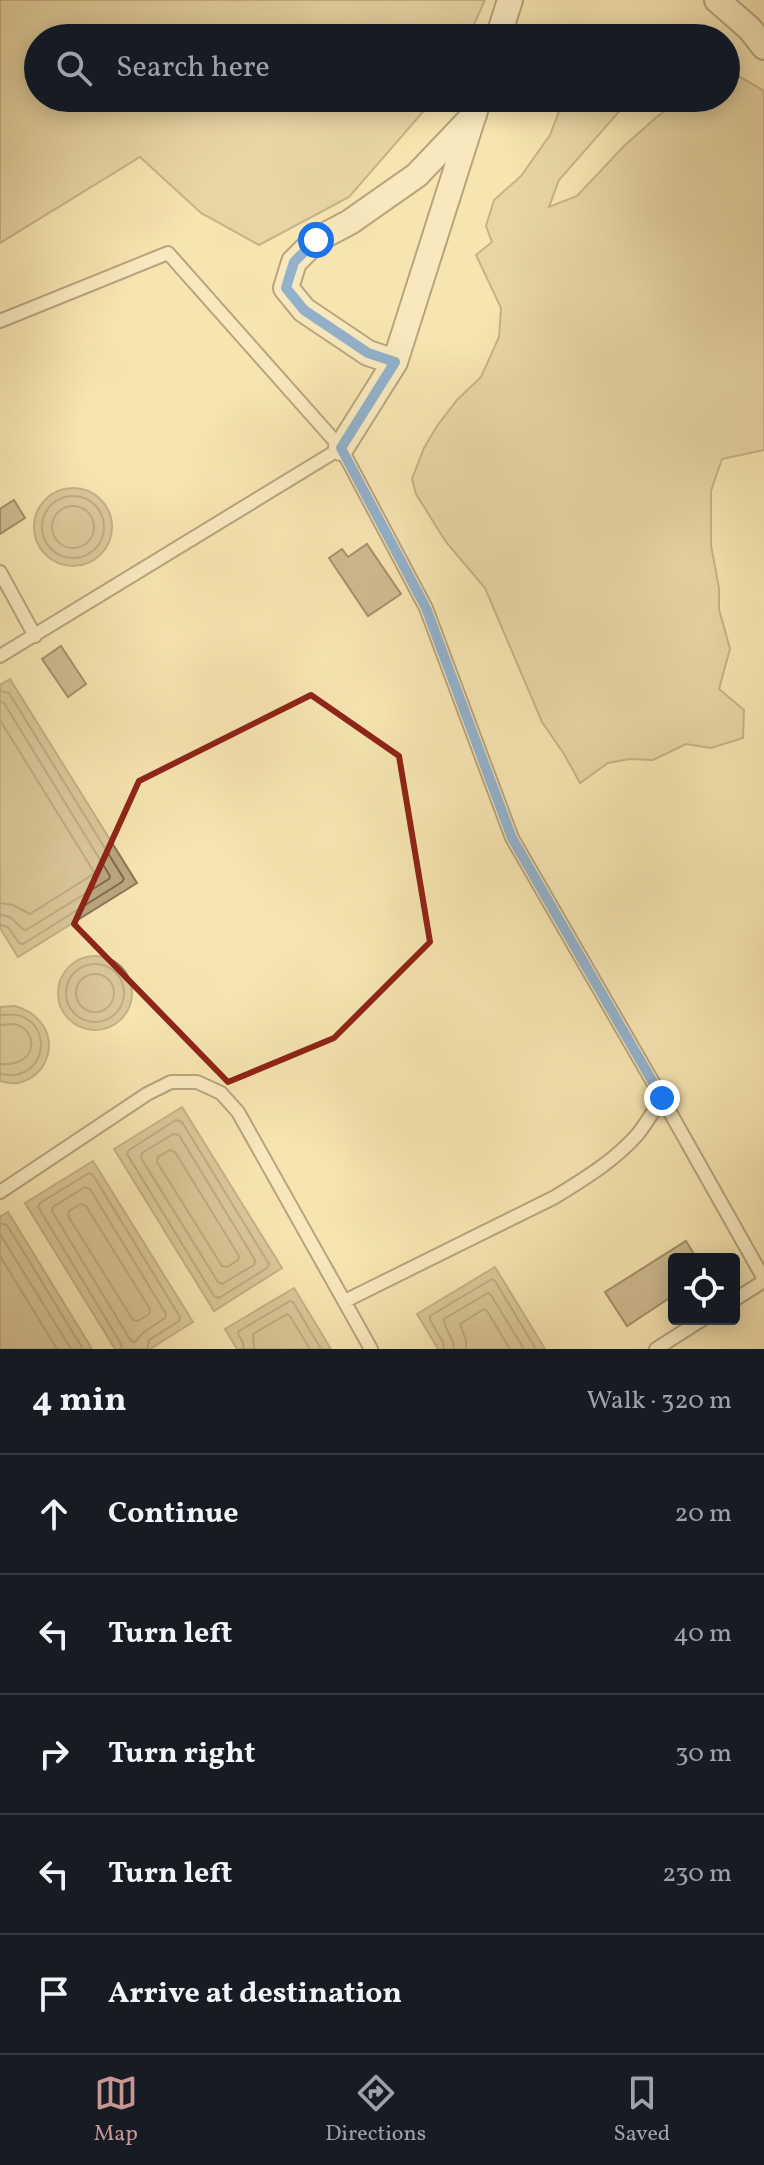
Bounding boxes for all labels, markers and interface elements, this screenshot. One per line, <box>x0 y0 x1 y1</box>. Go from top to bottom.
search box <box>24 24 740 112</box>
icon: search <box>52 46 96 90</box>
text: Search here <box>116 47 270 89</box>
route start <box>298 222 334 258</box>
route end <box>644 1080 680 1116</box>
map controls <box>668 1253 740 1325</box>
button: locate <box>668 1253 740 1325</box>
text: 4 min <box>32 1378 127 1425</box>
text: Walk · 320 m <box>586 1383 732 1419</box>
icon: ahead <box>32 1492 76 1536</box>
text: Continue <box>108 1493 239 1535</box>
text: 20 m <box>674 1496 732 1532</box>
icon: left <box>32 1612 76 1656</box>
text: Turn left <box>108 1613 232 1655</box>
text: 40 m <box>673 1616 732 1652</box>
icon: right <box>32 1732 76 1776</box>
text: Turn right <box>108 1733 256 1775</box>
text: 30 m <box>675 1736 732 1772</box>
icon: left <box>32 1852 76 1896</box>
text: Turn left <box>108 1853 232 1895</box>
text: 230 m <box>662 1856 732 1892</box>
icon: arrive <box>32 1972 76 2016</box>
text: Arrive at destination <box>108 1973 402 2015</box>
tab: Map <box>94 2071 138 2150</box>
tab: Directions <box>325 2071 426 2150</box>
tab: Saved <box>614 2071 670 2150</box>

